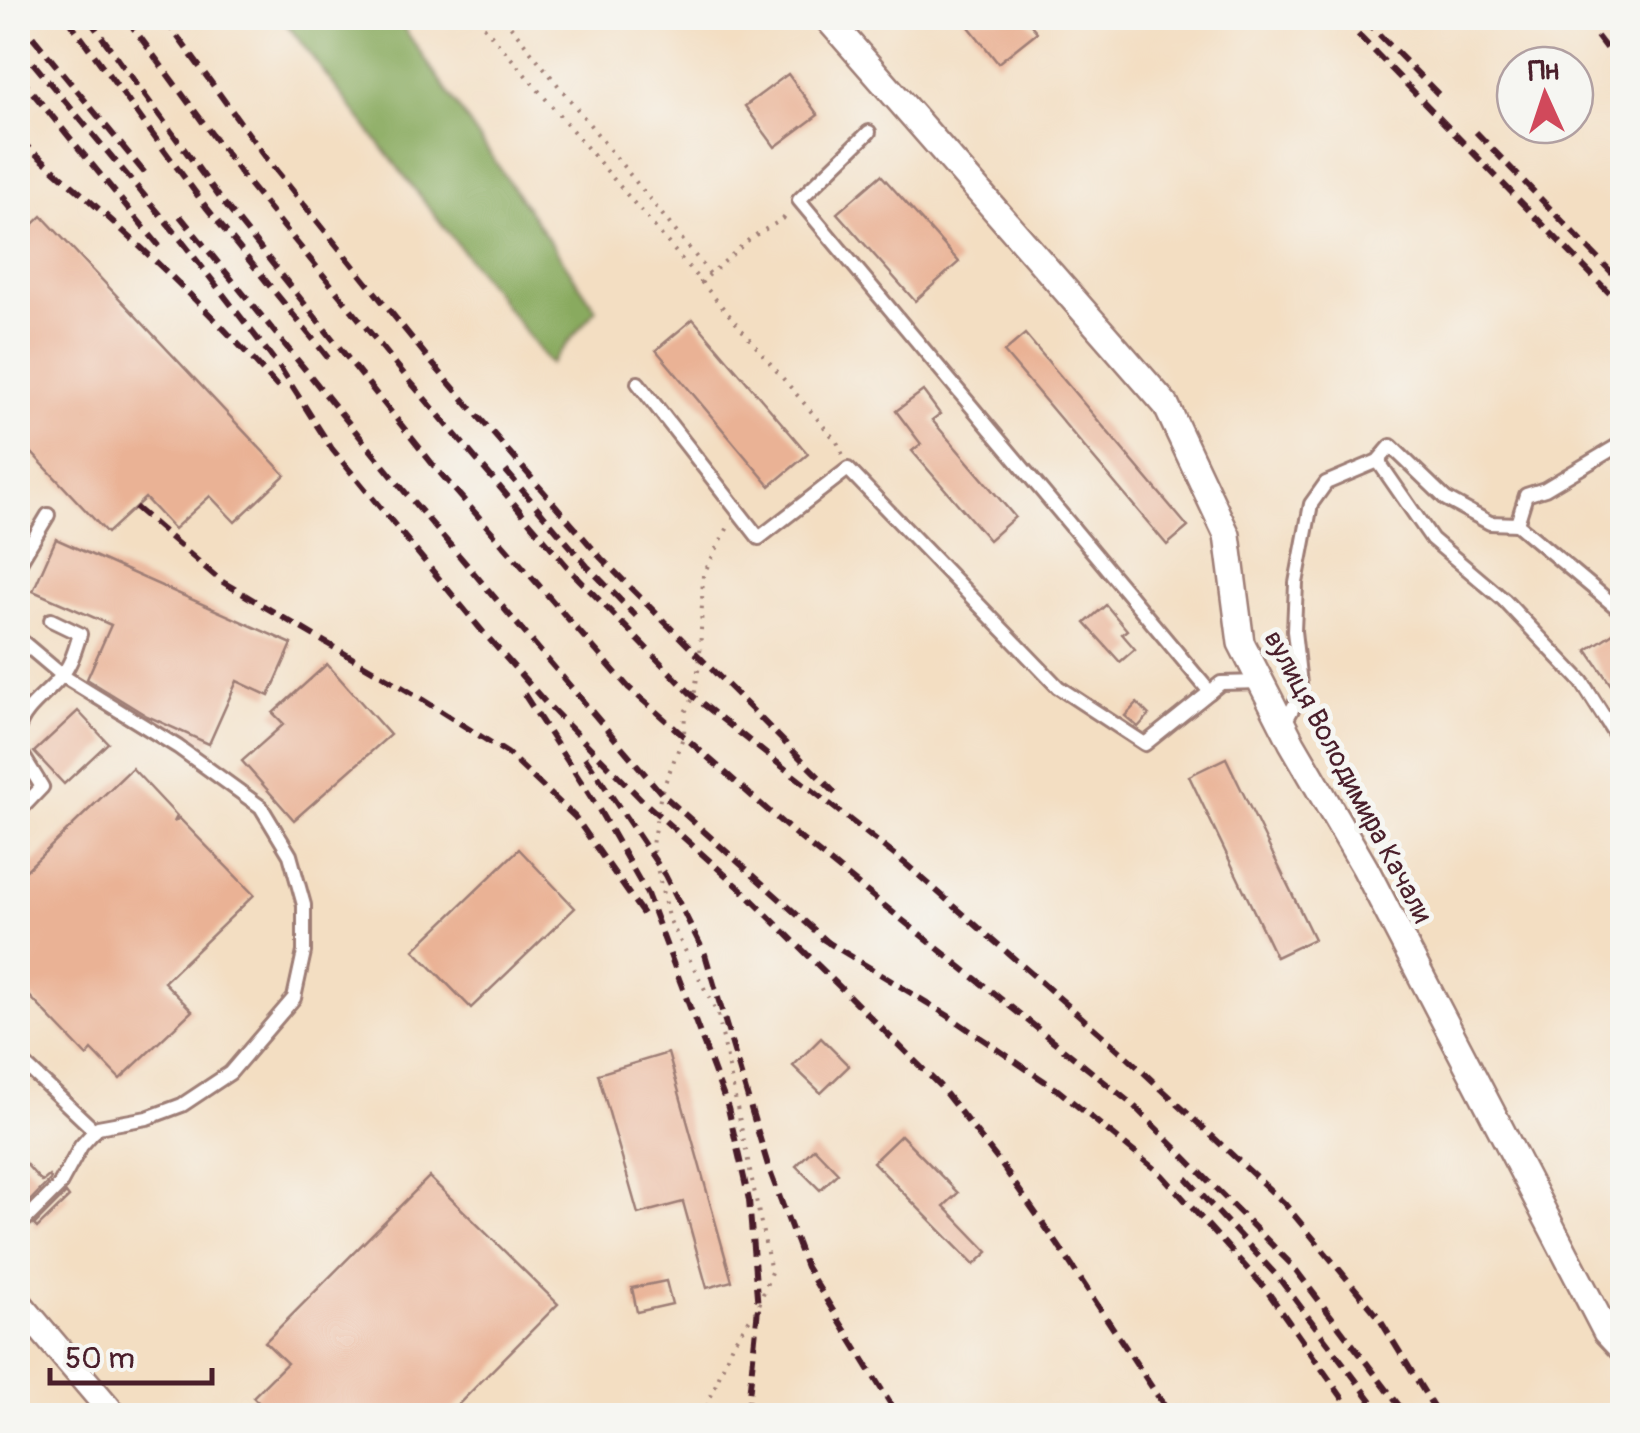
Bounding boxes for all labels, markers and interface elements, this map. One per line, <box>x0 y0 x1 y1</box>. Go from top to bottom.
north arrow <box>1495 45 1595 145</box>
text: Пн <box>1527 53 1560 90</box>
street label: вулиця Володимира Качали <box>1256 624 1440 929</box>
scale bar <box>50 1323 212 1385</box>
text: 50 m <box>65 1340 135 1377</box>

